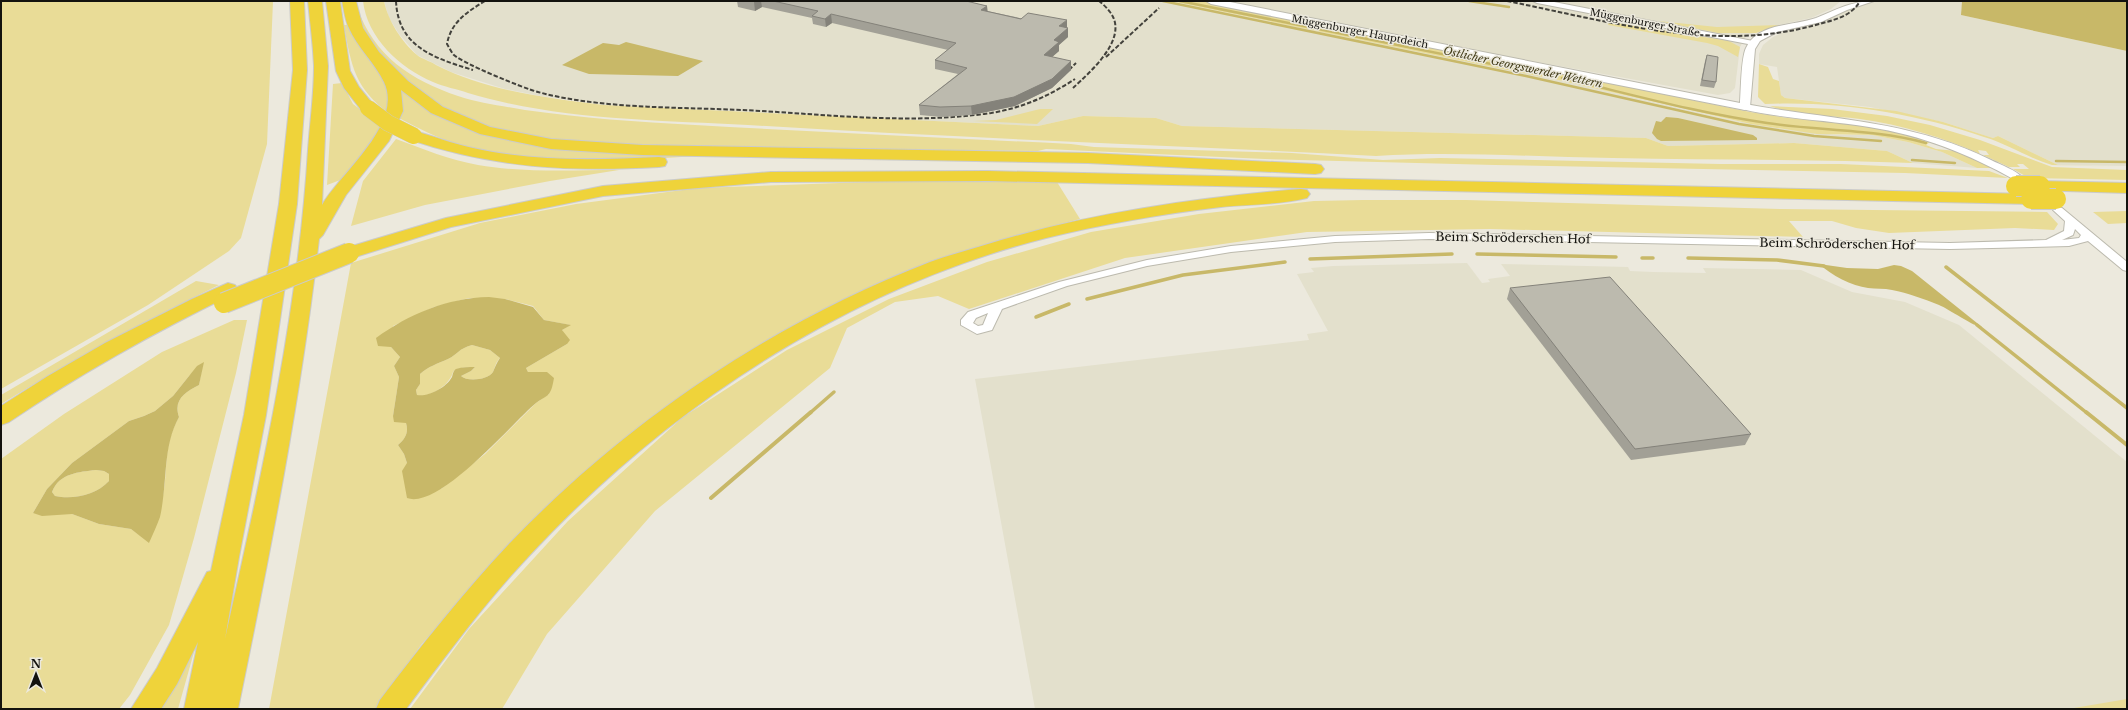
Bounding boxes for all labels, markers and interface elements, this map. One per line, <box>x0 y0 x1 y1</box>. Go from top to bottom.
street label: Müggenburger Straße <box>1589 5 1701 40</box>
street label: Müggenburger Hauptdeich <box>1290 12 1430 51</box>
water label: Östlicher Georgswerder Wettern <box>1442 43 1604 91</box>
street label: Beim Schröderschen Hof <box>1435 229 1593 246</box>
street label: Beim Schröderschen Hof <box>1759 235 1917 252</box>
north arrow <box>16 654 56 694</box>
text: N <box>31 657 42 671</box>

